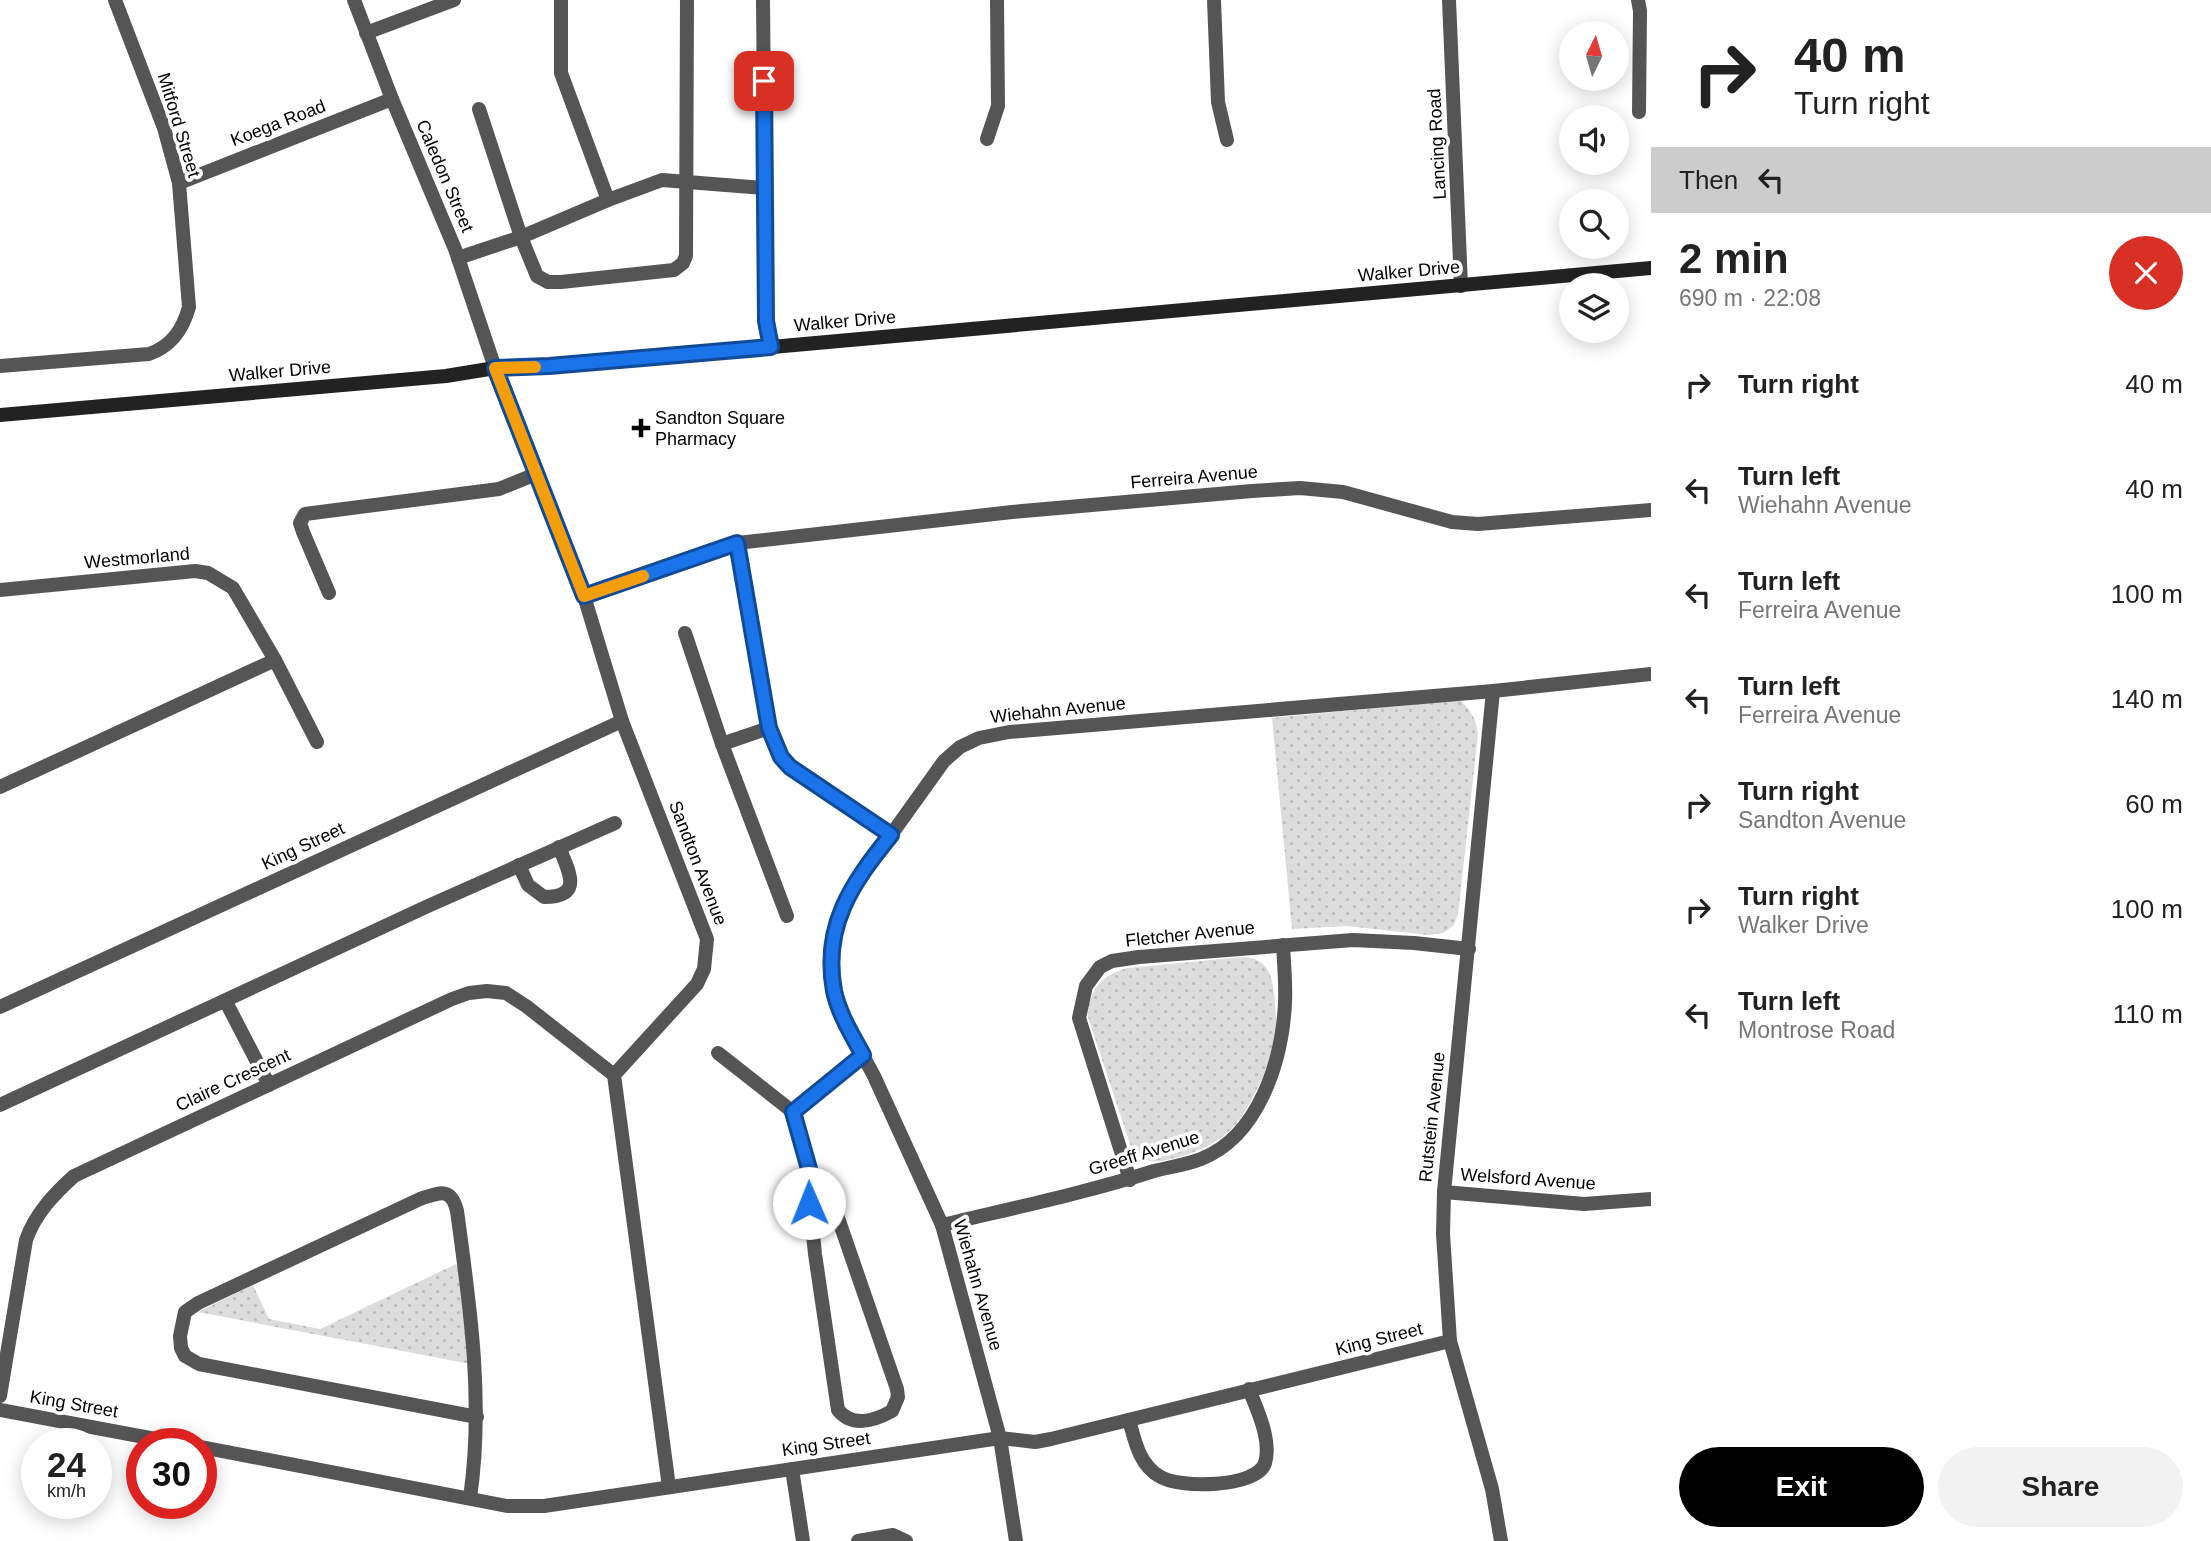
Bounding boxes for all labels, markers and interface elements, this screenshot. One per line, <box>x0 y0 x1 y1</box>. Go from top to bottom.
north arrow <box>1559 21 1629 91</box>
map controls <box>1559 21 1629 343</box>
icon: right <box>1679 28 1770 119</box>
text: 40 m <box>1794 28 1906 82</box>
pin <box>734 51 794 111</box>
icon: arrive <box>745 62 783 100</box>
street label: Mitford Street <box>154 70 204 180</box>
text: Turn right <box>1794 85 1930 121</box>
street label: Lancing Road <box>1424 88 1450 200</box>
street label: Koega Road <box>228 96 328 150</box>
button: sound <box>1559 105 1629 175</box>
street label: Caledon Street <box>412 117 478 235</box>
icon: left <box>1752 161 1790 199</box>
text: Then <box>1679 165 1738 195</box>
button: search <box>1559 189 1629 259</box>
text: 2 min <box>1679 235 1789 282</box>
button: close <box>2109 236 2183 310</box>
street label: Walker Drive <box>1357 257 1461 285</box>
button: layers <box>1559 273 1629 343</box>
text: 690 m · 22:08 <box>1679 285 1821 311</box>
street label: Walker Drive <box>793 307 897 335</box>
street label: Walker Drive <box>228 357 332 385</box>
icon: right <box>1679 366 1717 404</box>
text: Turn right <box>1738 369 1859 399</box>
text: 40 m <box>2125 369 2183 399</box>
place label: Sandton Square Pharmacy <box>655 408 785 449</box>
marker: Sandton Square Pharmacy <box>633 420 649 436</box>
street label: Ferreira Avenue <box>1129 461 1259 493</box>
text: Turn left <box>1738 461 1840 491</box>
icon: left <box>1679 471 1717 509</box>
text: 40 m <box>2125 474 2183 504</box>
text: Wiehahn Avenue <box>1738 492 1912 518</box>
street label: Westmorland <box>83 543 191 573</box>
text: Turn left <box>1738 566 1840 596</box>
icon: left <box>1679 576 1717 614</box>
text: 100 m <box>2111 579 2183 609</box>
text: Ferreira Avenue <box>1738 597 1901 623</box>
text: Turn left <box>1738 671 1840 701</box>
icon: left <box>1679 681 1717 719</box>
text: 140 m <box>2111 684 2183 714</box>
street label: Wiehahn Avenue <box>989 693 1127 727</box>
text: Ferreira Avenue <box>1738 702 1901 728</box>
text: Turn right <box>1738 776 1859 806</box>
icon: right <box>1679 786 1717 824</box>
text: 60 m <box>2125 789 2183 819</box>
street label: Sandton Avenue <box>665 798 731 928</box>
text: Sandton Avenue <box>1738 807 1906 833</box>
street label: King Street <box>258 818 348 874</box>
text: Turn right <box>1738 881 1859 911</box>
icon: right <box>1679 891 1717 929</box>
text: 100 m <box>2111 894 2183 924</box>
text: Walker Drive <box>1738 912 1869 938</box>
street label: Fletcher Avenue <box>1124 917 1256 951</box>
text: Turn left <box>1738 986 1840 1016</box>
icon: left <box>1679 996 1717 1034</box>
text: 110 m <box>2113 999 2183 1029</box>
text: Montrose Road <box>1738 1017 1895 1043</box>
street label: Claire Crescent <box>173 1045 293 1115</box>
street label: Rutstein Avenue <box>1415 1051 1449 1183</box>
street label: Greeff Avenue <box>1086 1127 1202 1179</box>
street label: Welsford Avenue <box>1460 1164 1596 1194</box>
position arrow <box>772 1166 846 1240</box>
street label: Wiehahn Avenue <box>950 1217 1006 1353</box>
street label: King Street <box>1333 1319 1425 1359</box>
street label: King Street <box>28 1386 120 1422</box>
speed limit sign: 30 <box>126 1428 217 1519</box>
street label: King Street <box>781 1428 871 1460</box>
text: 24 <box>47 1445 86 1484</box>
button: Exit <box>1679 1447 1924 1527</box>
button: Share <box>1938 1447 2183 1527</box>
text: km/h <box>47 1481 86 1501</box>

